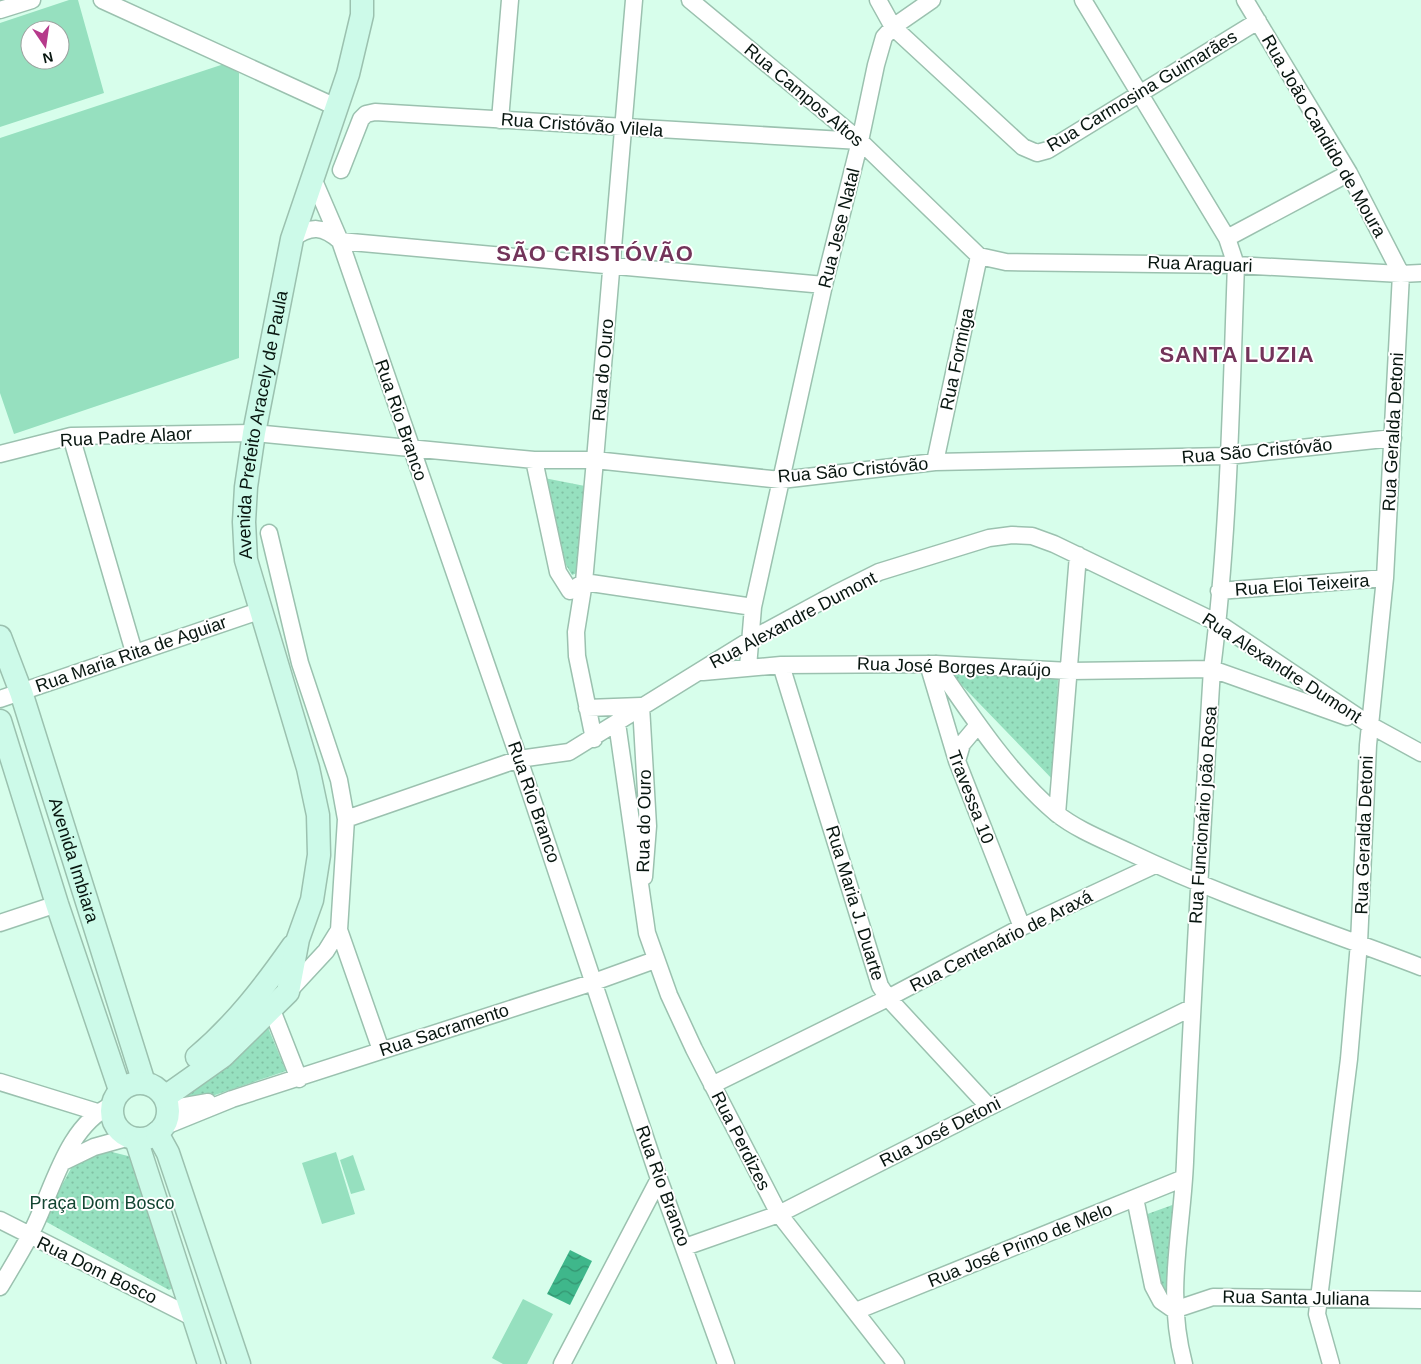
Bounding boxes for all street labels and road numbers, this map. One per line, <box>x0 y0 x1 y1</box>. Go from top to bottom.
street label: Rua Carmosina Guimarães <box>1043 26 1241 156</box>
street label: Rua João Candido de Moura <box>1258 31 1391 242</box>
street label: Rua Campos Altos <box>740 39 868 151</box>
street label: Rua Cristóvão Vilela <box>500 109 665 141</box>
street label: Rua Jese Natal <box>814 166 864 290</box>
street label: Rua Araguari <box>1147 252 1253 276</box>
street label: Avenida Prefeito Aracely de Paula <box>234 288 292 560</box>
street label: Rua Formiga <box>936 305 978 412</box>
street label: Rua do Ouro <box>589 318 617 422</box>
street label: Rua Geralda Detoni <box>1379 352 1407 512</box>
street label: Rua Rio Branco <box>371 357 431 483</box>
street label: Rua Padre Alaor <box>60 424 192 450</box>
street label: Rua São Cristóvão <box>1181 434 1333 468</box>
street label: Rua São Cristóvão <box>777 453 929 487</box>
street label: Rua Alexandre Dumont <box>706 567 880 673</box>
street label: Rua Eloi Teixeira <box>1234 570 1371 600</box>
street label: Rua Alexandre Dumont <box>1199 609 1365 727</box>
street label: Rua Maria Rita de Aguiar <box>33 612 229 696</box>
street label: Rua José Borges Araújo <box>857 654 1051 680</box>
street label: Rua Funcionário joão Rosa <box>1185 705 1221 925</box>
street label: Rua Rio Branco <box>504 739 564 865</box>
street label: Travessa 10 <box>944 747 998 847</box>
street label: Rua Geralda Detoni <box>1351 755 1377 915</box>
street label: Rua do Ouro <box>633 769 655 873</box>
street label: Avenida Imbiara <box>45 795 103 926</box>
street label: Rua Maria J. Duarte <box>822 823 888 983</box>
street label: Rua Centenário de Araxá <box>906 886 1096 996</box>
street label: Rua Sacramento <box>377 1000 511 1060</box>
street label: Rua Perdizes <box>708 1088 774 1194</box>
street label: Rua José Detoni <box>876 1093 1004 1171</box>
street label: Rua Rio Branco <box>632 1123 694 1249</box>
street label: Rua José Primo de Melo <box>925 1199 1115 1291</box>
street label: Rua Dom Bosco <box>34 1232 160 1308</box>
street label: Rua Santa Juliana <box>1222 1287 1371 1309</box>

